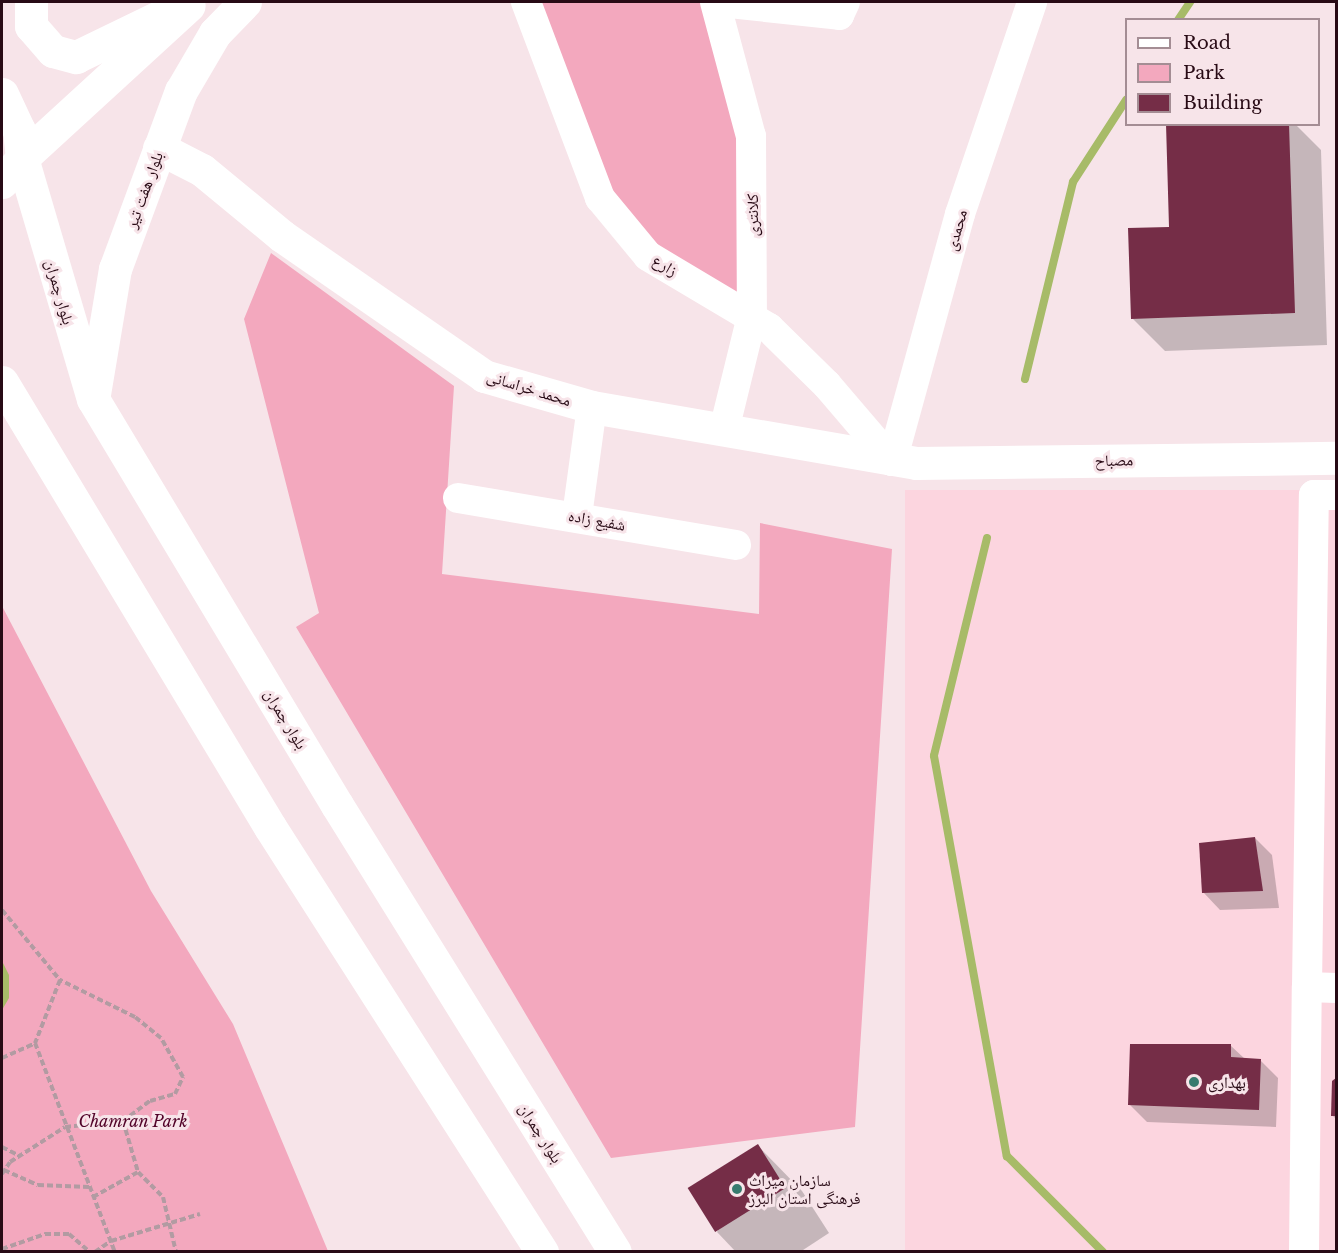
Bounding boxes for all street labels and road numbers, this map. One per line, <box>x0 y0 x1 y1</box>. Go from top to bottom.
street label: بلوار هفت تیر <box>121 149 167 231</box>
street label: کلانتری <box>742 194 762 236</box>
street label: محمدی <box>941 207 971 253</box>
street label: زارع <box>649 250 681 280</box>
street label: بلوار چمران <box>42 257 78 327</box>
street label: محمد خراسانی <box>485 366 573 410</box>
street label: مصباح <box>1095 450 1133 470</box>
street label: شفیع زاده <box>567 506 627 534</box>
street label: بلوار چمران <box>261 685 311 753</box>
street label: بلوار چمران <box>515 1100 567 1166</box>

